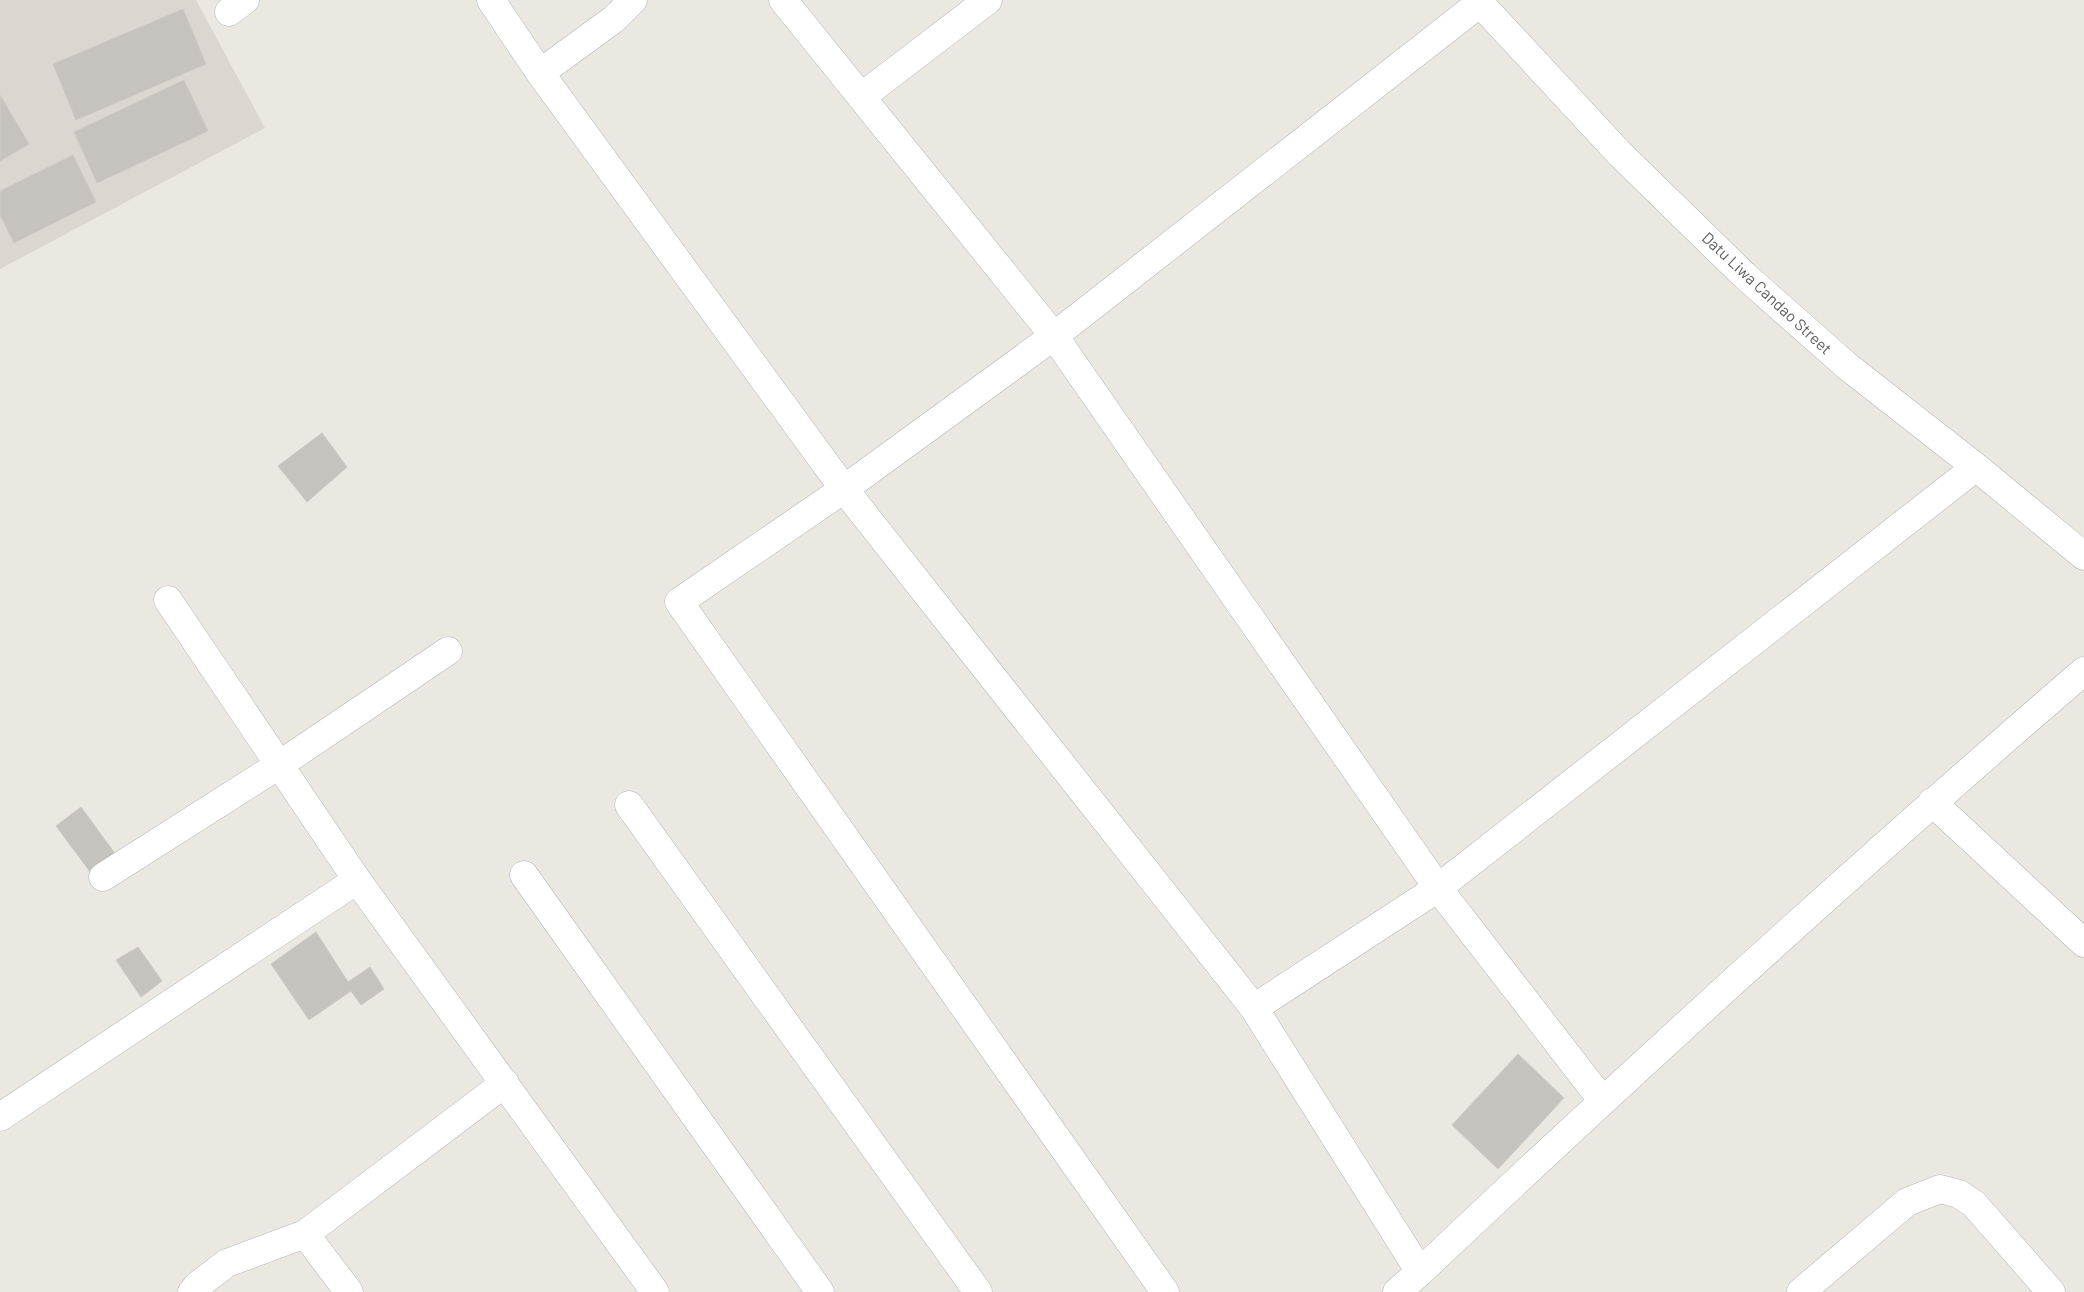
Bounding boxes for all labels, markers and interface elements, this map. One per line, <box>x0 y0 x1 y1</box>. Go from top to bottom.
street label: Datu Liwa Candao Street <box>1699 228 1836 358</box>

